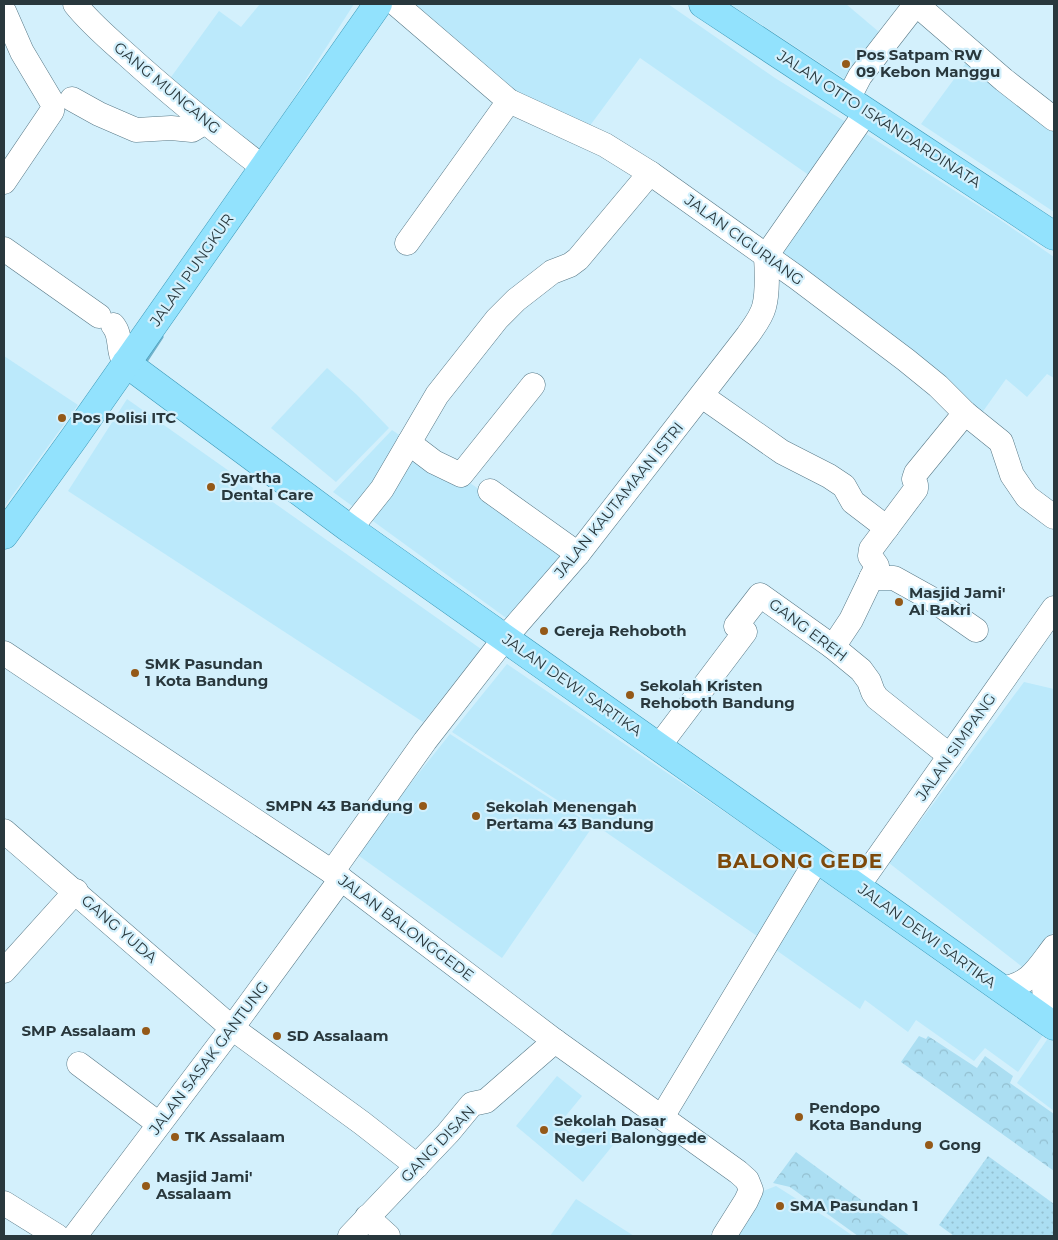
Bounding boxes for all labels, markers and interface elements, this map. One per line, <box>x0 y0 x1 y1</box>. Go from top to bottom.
street label: GANG MUNCANG <box>110 37 225 138</box>
street label: JALAN OTTO ISKANDARDINATA <box>773 45 985 192</box>
place label: Pos Satpam RW 09 Kebon Manggu <box>856 45 1000 81</box>
marker: Pos Satpam RW 09 Kebon Manggu <box>840 58 852 70</box>
street label: JALAN CIGURIANG <box>680 189 807 289</box>
street label: JALAN PUNGKUR <box>145 210 238 331</box>
place label: Pos Polisi ITC <box>72 408 176 427</box>
marker: Pos Polisi ITC <box>56 412 68 424</box>
street label: JALAN KAUTAMAAN ISTRI <box>549 418 687 582</box>
place label: Syartha Dental Care <box>221 468 313 504</box>
marker: Syartha Dental Care <box>205 481 217 493</box>
place label: Masjid Jami' Al Bakri <box>908 583 1005 619</box>
street label: GANG EREH <box>765 594 851 665</box>
marker: Masjid Jami' Al Bakri <box>893 596 905 608</box>
place label: Gereja Rehoboth <box>554 621 687 640</box>
marker: Gereja Rehoboth <box>538 625 550 637</box>
street label: JALAN DEWI SARTIKA <box>498 629 646 740</box>
place label: SMK Pasundan 1 Kota Bandung <box>145 654 268 690</box>
marker: SMK Pasundan 1 Kota Bandung <box>129 667 141 679</box>
place label: Sekolah Kristen Rehoboth Bandung <box>640 676 795 712</box>
marker: Sekolah Kristen Rehoboth Bandung <box>624 689 636 701</box>
street label: JALAN SIMPANG <box>911 689 1000 805</box>
place label: SMPN 43 Bandung <box>266 796 413 815</box>
place label: Sekolah Menengah Pertama 43 Bandung <box>486 797 654 833</box>
marker: SMPN 43 Bandung <box>417 800 429 812</box>
marker: Sekolah Menengah Pertama 43 Bandung <box>470 810 482 822</box>
district label: BALONG GEDE <box>717 849 883 873</box>
street label: JALAN BALONGGEDE <box>334 870 478 985</box>
street label: JALAN DEWI SARTIKA <box>854 879 1000 992</box>
street label: GANG YUDA <box>78 891 161 967</box>
street label: JALAN SASAK GANTUNG <box>144 977 272 1139</box>
place label: SMP Assalaam <box>22 1021 136 1040</box>
marker: SMP Assalaam <box>140 1025 152 1037</box>
place label: SD Assalaam <box>287 1026 389 1045</box>
marker: SD Assalaam <box>271 1030 283 1042</box>
place label: Pendopo Kota Bandung <box>809 1098 922 1134</box>
street label: GANG DISAN <box>396 1101 479 1186</box>
place label: Sekolah Dasar Negeri Balonggede <box>554 1111 707 1147</box>
marker: Pendopo Kota Bandung <box>793 1111 805 1123</box>
marker: Sekolah Dasar Negeri Balonggede <box>538 1124 550 1136</box>
place label: TK Assalaam <box>185 1127 285 1146</box>
marker: TK Assalaam <box>169 1131 181 1143</box>
place label: Gong <box>939 1135 981 1154</box>
marker: Gong <box>923 1139 935 1151</box>
place label: Masjid Jami' Assalaam <box>155 1167 252 1203</box>
marker: Masjid Jami' Assalaam <box>140 1180 152 1192</box>
place label: SMA Pasundan 1 <box>790 1196 918 1215</box>
marker: SMA Pasundan 1 <box>774 1200 786 1212</box>

